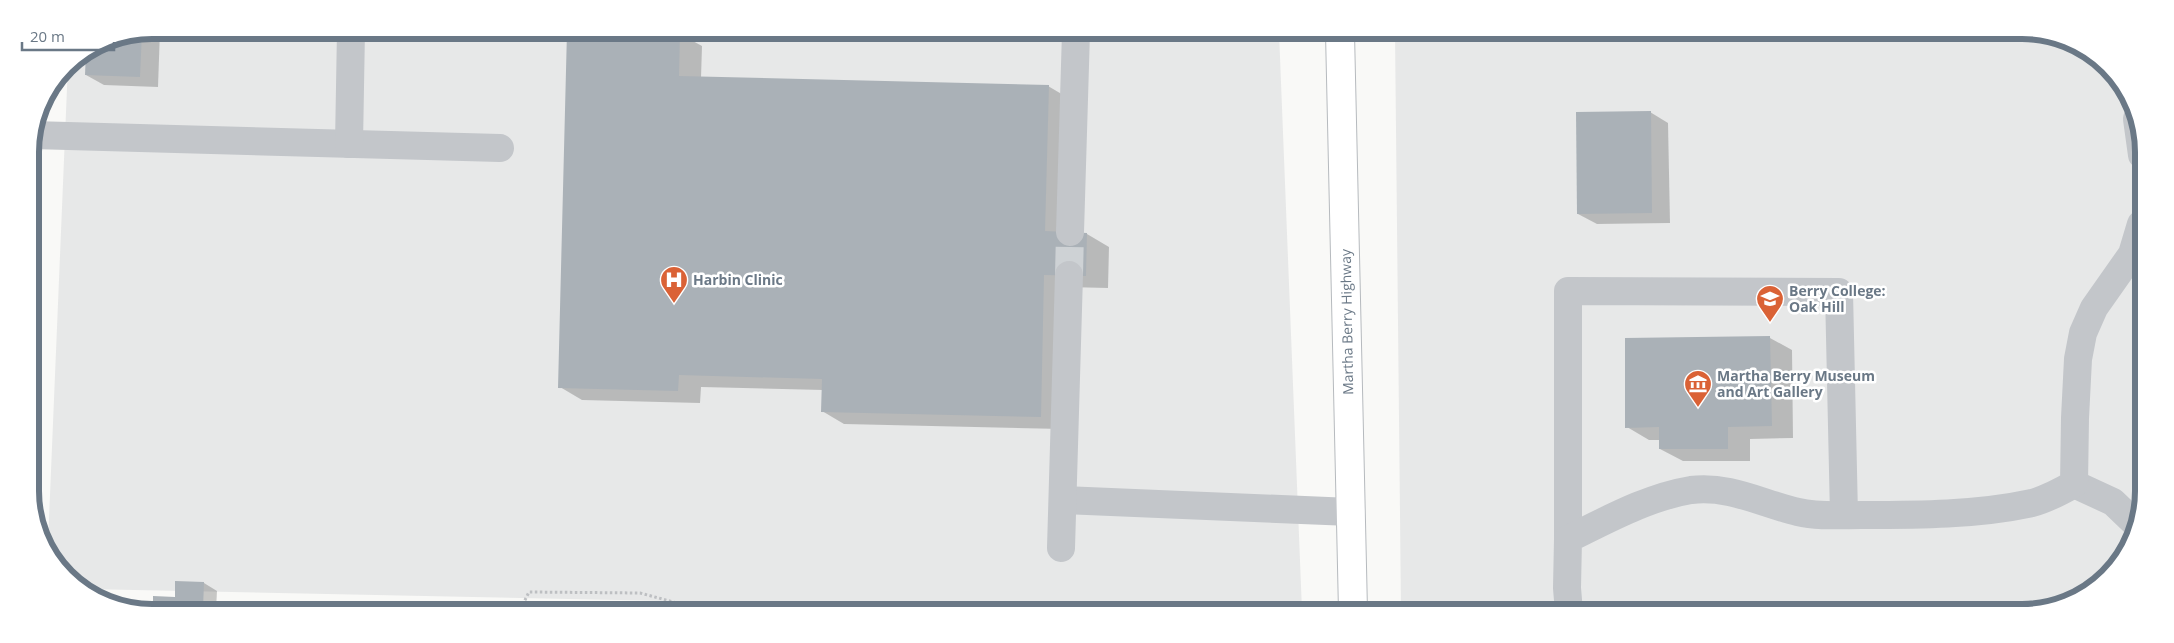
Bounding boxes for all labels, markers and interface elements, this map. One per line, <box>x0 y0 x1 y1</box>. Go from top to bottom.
scale bar <box>22 20 115 52</box>
text: 20 m <box>30 26 65 46</box>
street label: Martha Berry Highway <box>1336 248 1357 395</box>
hospital icon: Harbin Clinic <box>659 265 689 304</box>
place label: Harbin Clinic <box>693 270 783 289</box>
place label: Berry College: Oak Hill <box>1789 281 1886 316</box>
school or university icon: Berry College: Oak Hill <box>1755 284 1785 323</box>
place label: Martha Berry Museum and Art Gallery <box>1717 366 1875 401</box>
museum icon: Martha Berry Museum and Art Gallery <box>1683 369 1713 408</box>

